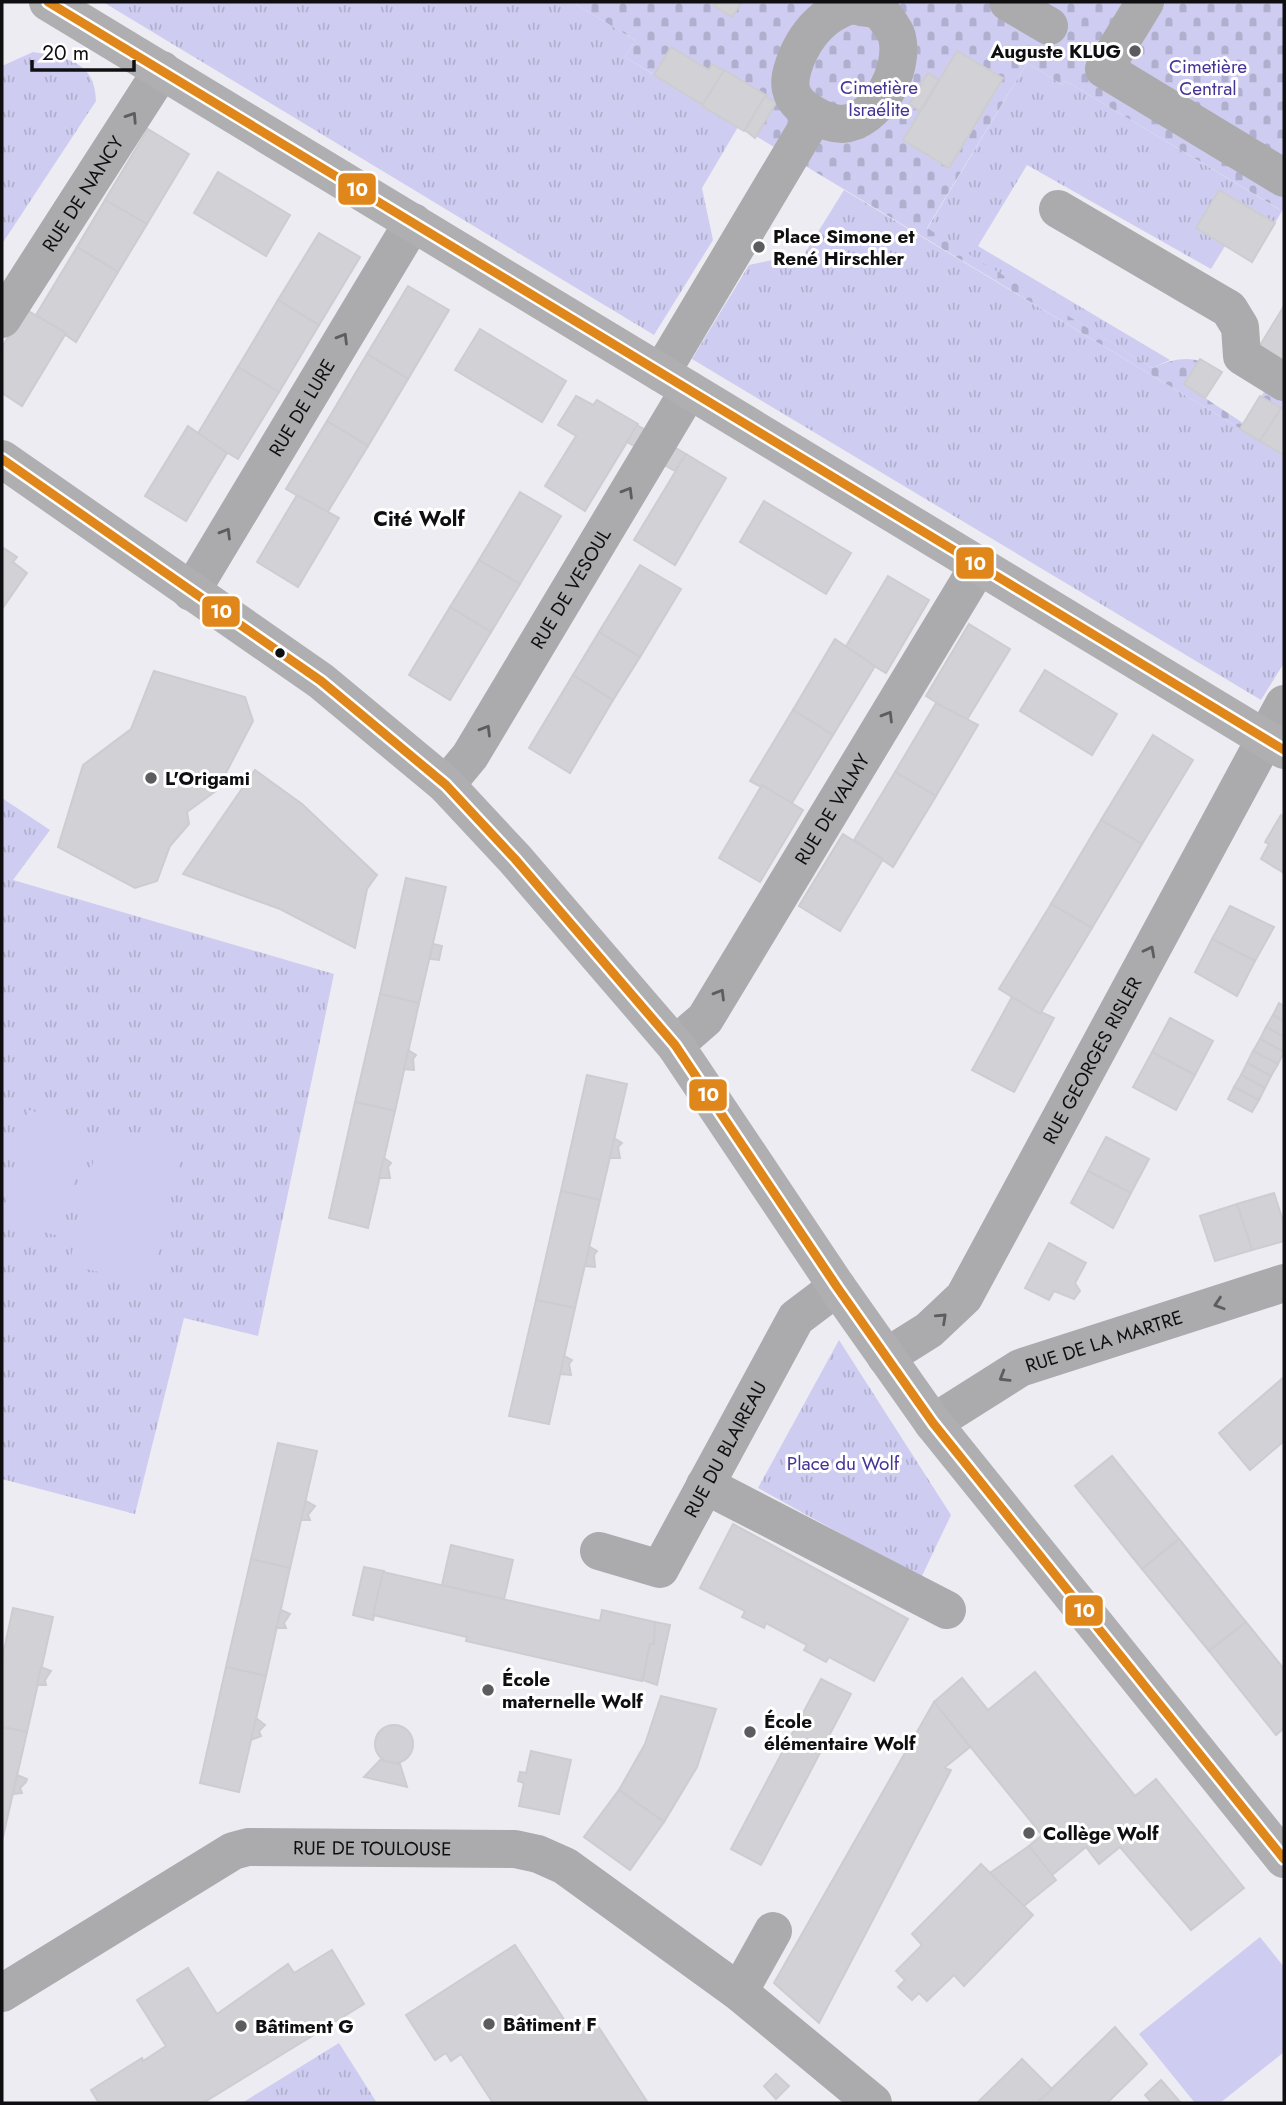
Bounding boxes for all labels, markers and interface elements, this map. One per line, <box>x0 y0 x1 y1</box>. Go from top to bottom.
scale bar <box>32 28 133 72</box>
text: 20 m <box>42 38 89 68</box>
place label: Auguste KLUG <box>990 38 1121 65</box>
marker: Auguste KLUG <box>1127 43 1143 59</box>
park label: Cimetière Central <box>1169 53 1247 102</box>
park label: Cimetière Israélite <box>840 74 918 123</box>
one-way arrow <box>124 112 137 125</box>
street label: RUE DE NANCY <box>36 130 130 257</box>
line badge: 10 <box>337 172 377 206</box>
text: 10 <box>346 176 368 203</box>
place label: Place Simone et René Hirschler <box>773 223 915 272</box>
marker: Place Simone et René Hirschler <box>751 239 767 255</box>
one-way arrow <box>335 333 348 346</box>
street label: RUE DE LURE <box>262 354 342 462</box>
one-way arrow <box>620 487 633 500</box>
district label: Cité Wolf <box>373 504 466 534</box>
street label: RUE DE VESOUL <box>524 523 618 654</box>
one-way arrow <box>218 528 231 541</box>
line badge: 10 <box>955 546 995 580</box>
text: 10 <box>964 550 986 577</box>
line badge: 10 <box>201 595 241 628</box>
text: 10 <box>210 598 232 625</box>
unlabelled marker <box>273 646 287 660</box>
one-way arrow <box>880 710 893 723</box>
one-way arrow <box>478 724 491 737</box>
street label: RUE DE VALMY <box>788 748 876 870</box>
place label: L'Origami <box>165 765 250 792</box>
marker: L'Origami <box>143 770 159 786</box>
one-way arrow <box>1142 945 1155 958</box>
street label: RUE GEORGES RISLER <box>1036 972 1149 1149</box>
one-way arrow <box>711 989 724 1002</box>
line badge: 10 <box>688 1078 728 1112</box>
text: 10 <box>697 1081 719 1108</box>
one-way arrow <box>1214 1296 1226 1310</box>
street label: RUE DE LA MARTRE <box>1022 1304 1186 1379</box>
one-way arrow <box>934 1313 947 1326</box>
one-way arrow <box>999 1369 1012 1382</box>
street label: RUE DU BLAIREAU <box>677 1376 773 1522</box>
park label: Place du Wolf <box>787 1450 900 1477</box>
line badge: 10 <box>1064 1594 1104 1627</box>
text: 10 <box>1073 1597 1095 1624</box>
place label: École maternelle Wolf <box>502 1666 644 1715</box>
marker: École maternelle Wolf <box>480 1682 496 1698</box>
place label: École élémentaire Wolf <box>764 1708 917 1757</box>
marker: École élémentaire Wolf <box>742 1724 758 1740</box>
place label: Collège Wolf <box>1043 1820 1160 1847</box>
marker: Collège Wolf <box>1021 1825 1037 1841</box>
street label: RUE DE TOULOUSE <box>293 1834 452 1863</box>
place label: Bâtiment F <box>503 2011 597 2038</box>
place label: Bâtiment G <box>255 2013 354 2040</box>
marker: Bâtiment F <box>481 2016 497 2032</box>
marker: Bâtiment G <box>233 2018 249 2034</box>

